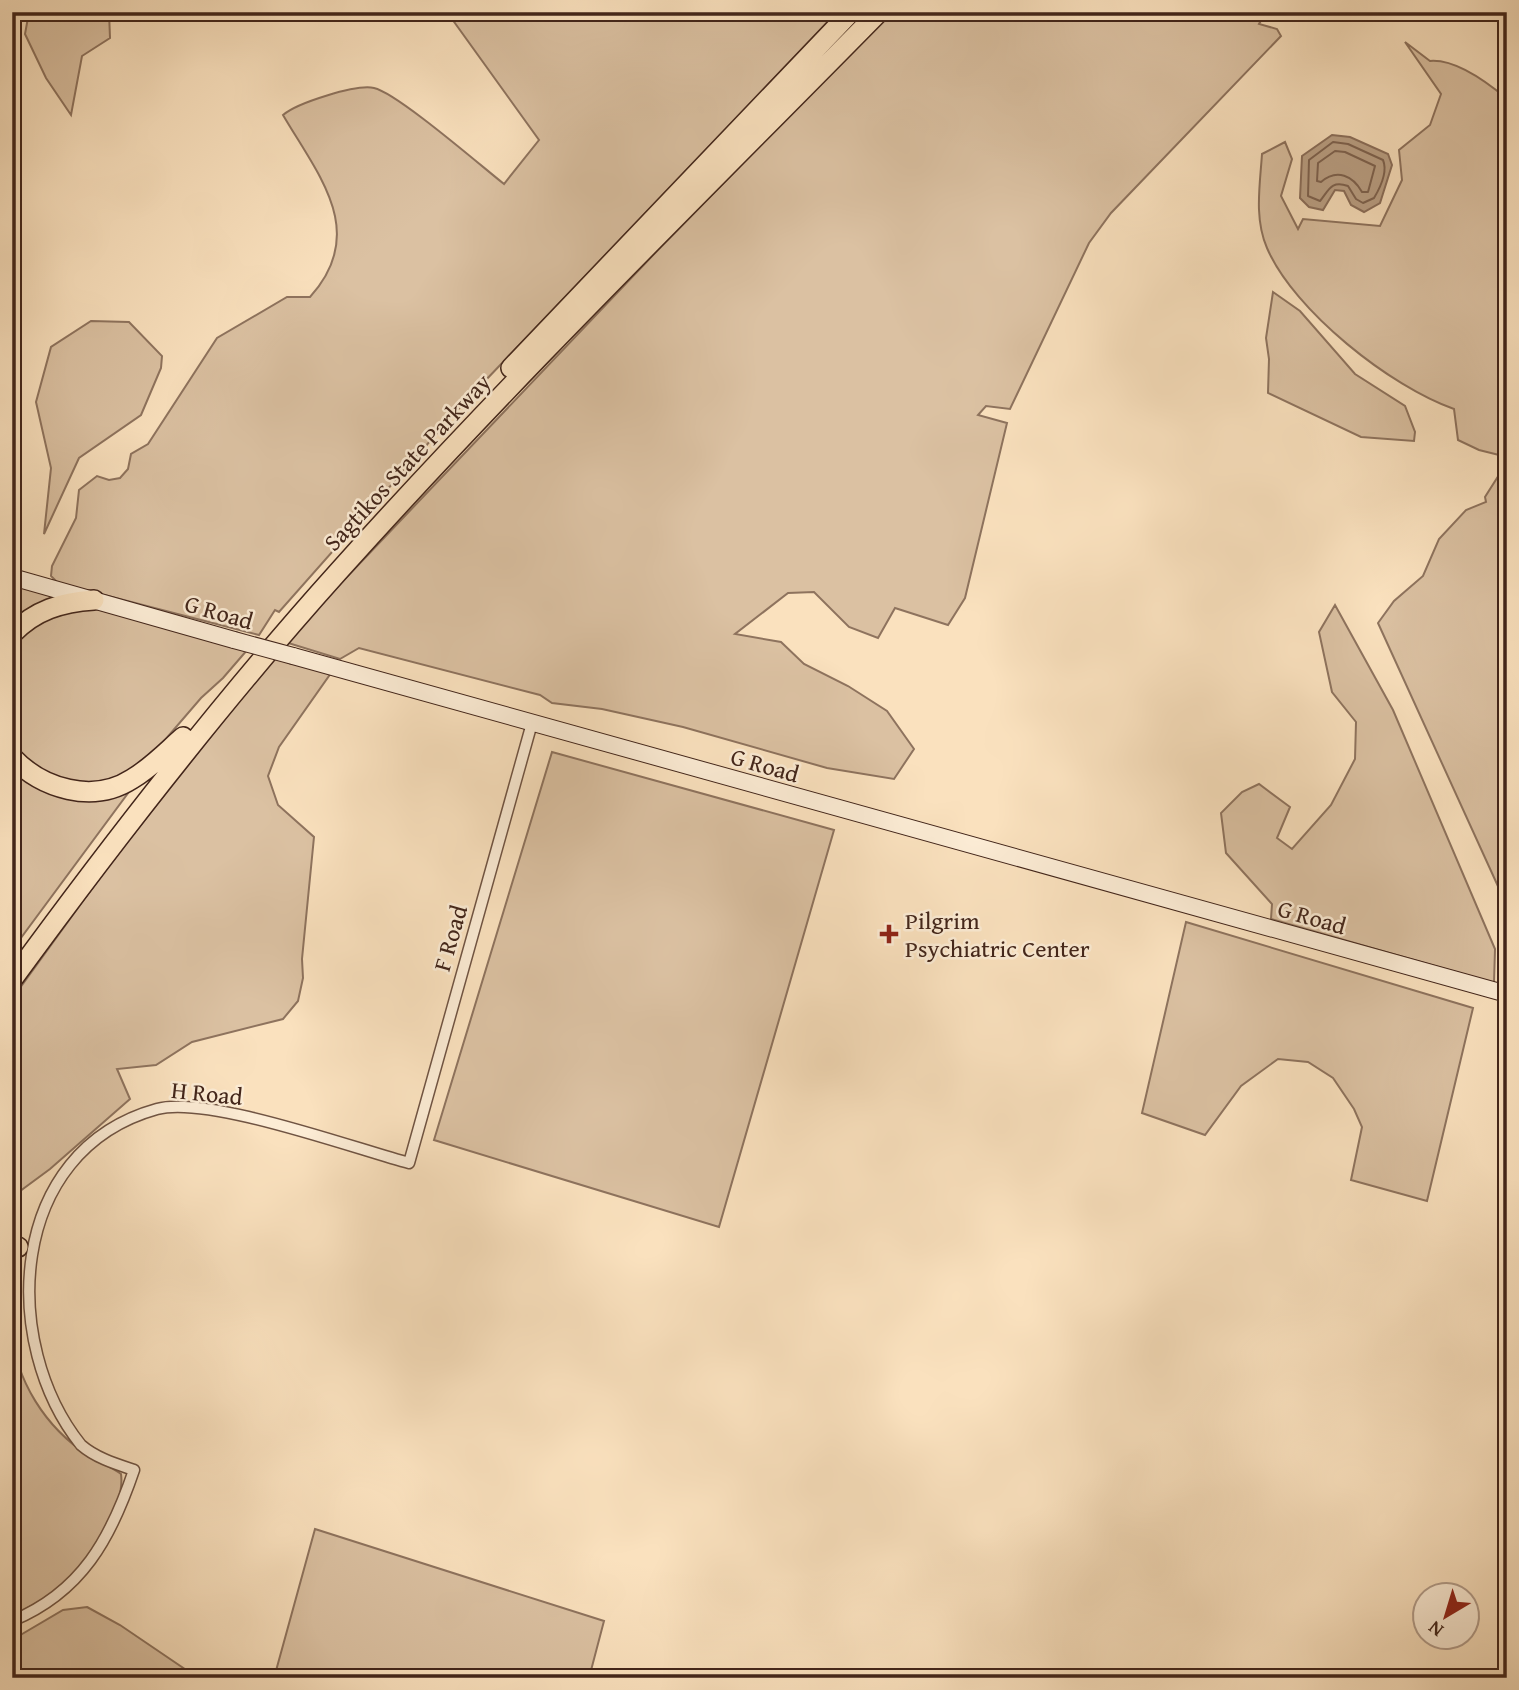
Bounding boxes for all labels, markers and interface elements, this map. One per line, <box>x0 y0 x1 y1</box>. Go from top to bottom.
street label: Sagtikos State Parkway <box>315 365 499 559</box>
street label: G Road <box>181 586 257 638</box>
street label: G Road <box>727 739 803 791</box>
street label: G Road <box>1274 891 1350 943</box>
street label: F Road <box>424 901 476 975</box>
place label: Pilgrim Psychiatric Center <box>905 903 1090 966</box>
marker: Pilgrim Psychiatric Center <box>879 924 899 944</box>
street label: H Road <box>170 1072 245 1114</box>
north arrow <box>1410 1582 1480 1652</box>
text: N <box>1422 1614 1449 1644</box>

